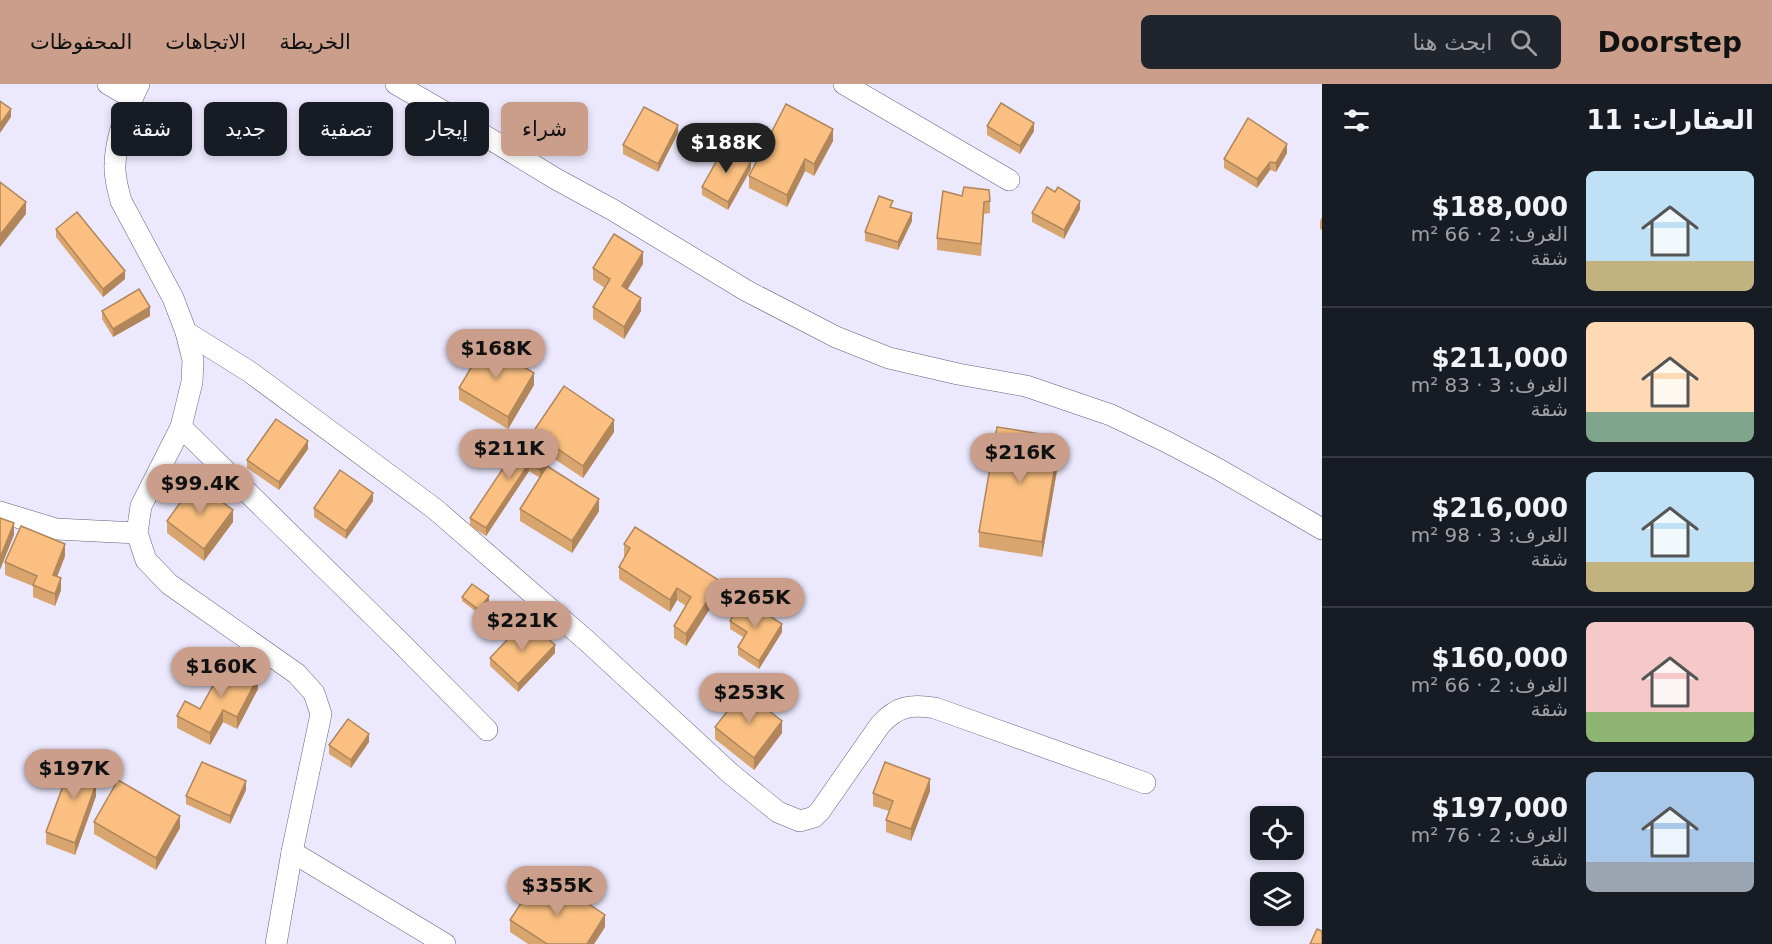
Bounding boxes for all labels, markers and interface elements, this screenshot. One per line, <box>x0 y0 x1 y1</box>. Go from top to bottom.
search box <box>1141 15 1561 69</box>
icon: search <box>1507 26 1540 59</box>
text: Doorstep <box>1597 26 1742 59</box>
text: المحفوظات <box>30 30 132 54</box>
text: الاتجاهات <box>165 30 246 54</box>
text: الخريطة <box>279 30 351 54</box>
text: ابحث هنا <box>1412 30 1492 55</box>
chip: شقة <box>111 102 192 156</box>
chip: جديد <box>204 102 287 156</box>
chip: تصفية <box>299 102 393 156</box>
chip: إيجار <box>405 102 489 156</box>
chip: شراء <box>501 102 588 156</box>
icon: filters <box>1340 104 1373 137</box>
text: العقارات: 11 <box>1587 105 1754 135</box>
pin: $188K <box>684 123 768 174</box>
text: $188K <box>690 130 762 154</box>
text: $188,000 <box>1431 192 1568 222</box>
icon: home <box>1634 195 1706 267</box>
text: الغرف: 2 · 66 m² <box>1411 222 1568 246</box>
text: شقة <box>1530 246 1568 270</box>
pin: $168K <box>454 329 538 380</box>
text: $168K <box>460 336 532 360</box>
text: $211,000 <box>1431 343 1568 373</box>
icon: home <box>1634 346 1706 418</box>
text: الغرف: 3 · 83 m² <box>1411 373 1568 397</box>
text: شقة <box>1530 397 1568 421</box>
pin: $211K <box>467 429 551 480</box>
pin: $216K <box>978 433 1062 484</box>
text: $211K <box>473 436 545 460</box>
text: $216K <box>984 440 1056 464</box>
pin: $99.4K <box>151 464 249 515</box>
text: $99.4K <box>161 471 239 495</box>
text: $216,000 <box>1431 493 1568 523</box>
icon: home <box>1634 496 1706 568</box>
text: الغرف: 3 · 98 m² <box>1411 523 1568 547</box>
text: شقة <box>1530 547 1568 571</box>
pin: $265K <box>713 578 797 629</box>
text: $265K <box>719 585 791 609</box>
pin: $221K <box>480 601 564 652</box>
text: $221K <box>486 608 558 632</box>
text: $160,000 <box>1431 643 1568 673</box>
icon: home <box>1634 646 1706 718</box>
pin: $160K <box>179 647 263 698</box>
text: $160K <box>185 654 257 678</box>
pin: $253K <box>707 673 791 724</box>
text: الغرف: 2 · 66 m² <box>1411 673 1568 697</box>
text: $253K <box>713 680 785 704</box>
text: شقة <box>1530 697 1568 721</box>
pin: $197K <box>32 749 116 800</box>
text: $197K <box>38 756 110 780</box>
text: $197,000 <box>1431 793 1568 823</box>
icon: home <box>1634 796 1706 868</box>
map controls <box>1250 806 1304 926</box>
button: locate <box>1250 806 1304 860</box>
text: الغرف: 2 · 76 m² <box>1411 823 1568 847</box>
text: شقة <box>1530 847 1568 871</box>
pin: $355K <box>515 866 599 917</box>
button: layers <box>1250 872 1304 926</box>
text: $355K <box>521 873 593 897</box>

